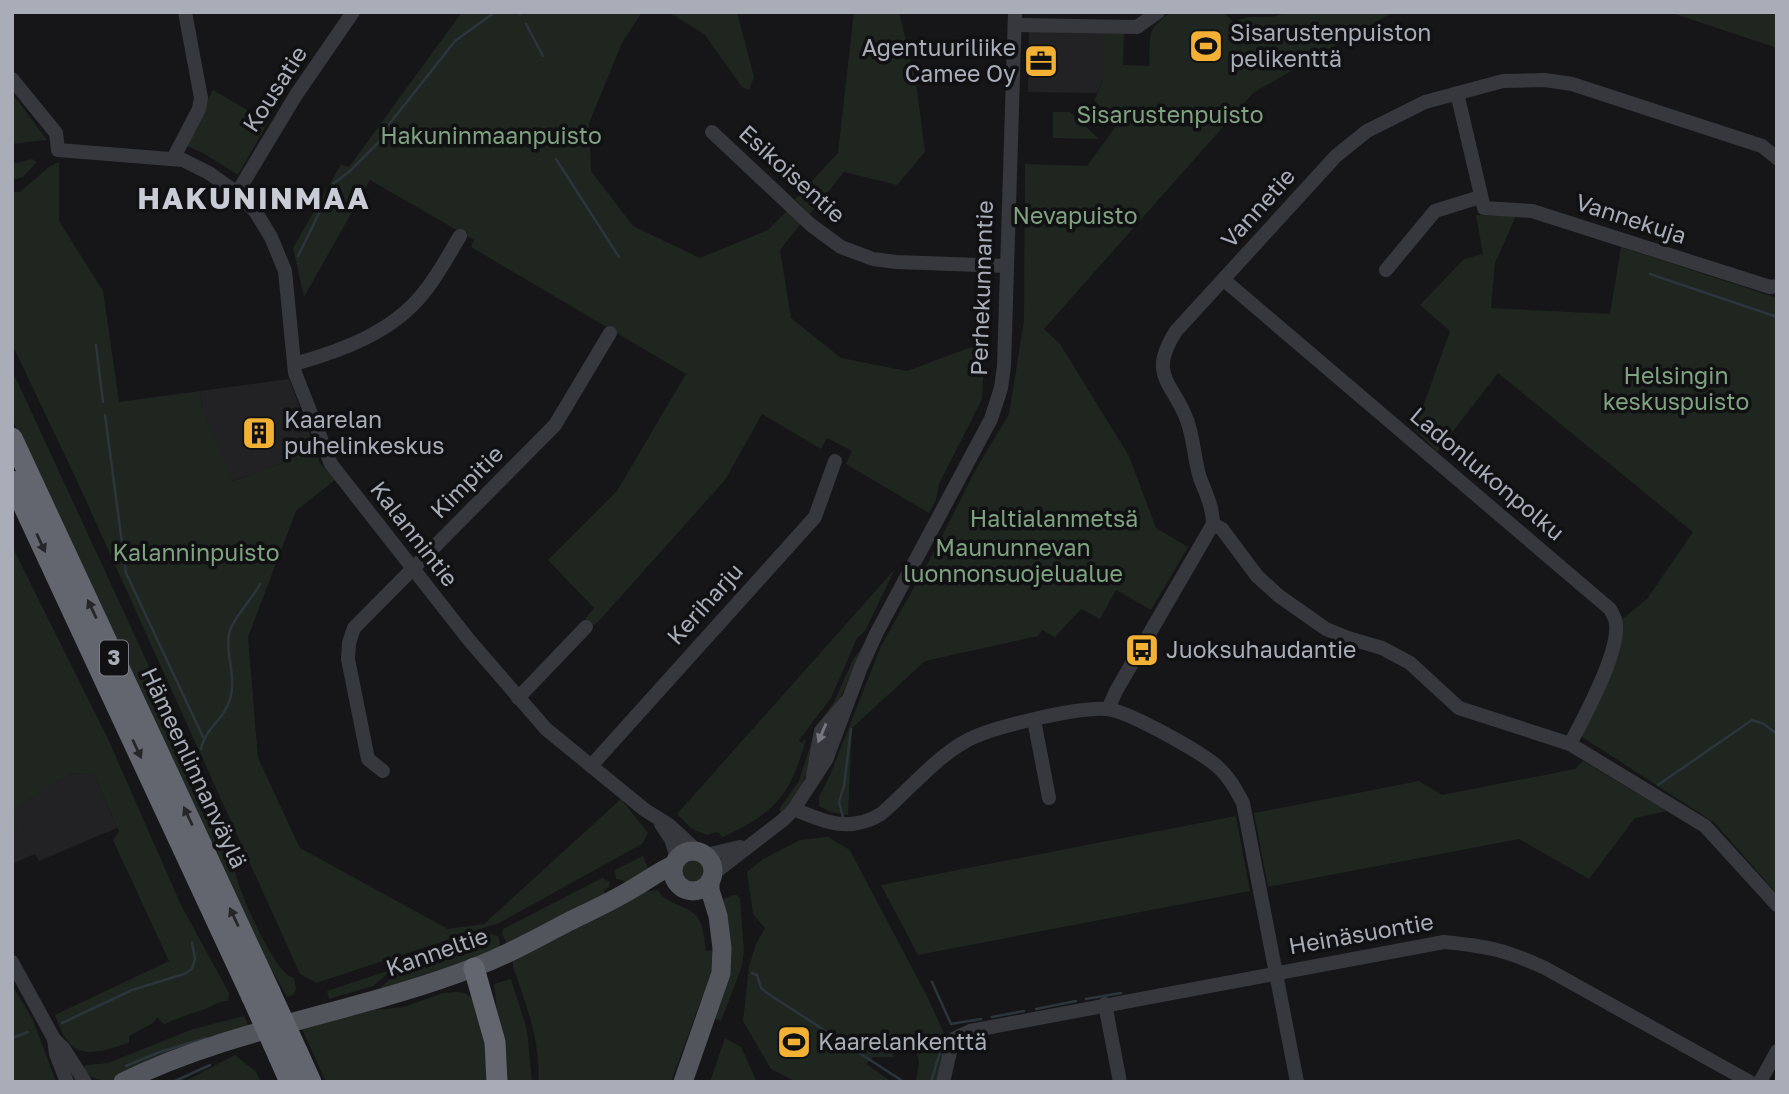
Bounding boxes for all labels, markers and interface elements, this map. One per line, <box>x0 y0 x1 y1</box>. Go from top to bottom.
place label: Sisarustenpuiston pelikenttä <box>1230 18 1431 72</box>
sports icon: Sisarustenpuiston pelikenttä <box>1187 27 1225 65</box>
place label: Agentuuriliike Camee Oy <box>862 33 1016 87</box>
street label: Kousatie <box>236 40 312 137</box>
office icon: Agentuuriliike Camee Oy <box>1022 42 1060 80</box>
park label: Sisarustenpuisto <box>1076 100 1264 128</box>
street label: Esikoisentie <box>734 118 851 228</box>
park label: Hakuninmaanpuisto <box>380 121 602 149</box>
street label: Vannetie <box>1214 162 1300 253</box>
district label: HAKUNINMAA <box>137 180 371 216</box>
street label: Vannekuja <box>1572 187 1690 249</box>
street label: Perhekunnantie <box>964 200 998 376</box>
park label: Nevapuisto <box>1013 201 1137 229</box>
park label: Helsingin keskuspuisto <box>1603 361 1749 415</box>
street label: Ladonlukonpolku <box>1405 401 1570 546</box>
place label: Kaarelan puhelinkeskus <box>284 405 444 459</box>
building icon: Kaarelan puhelinkeskus <box>240 414 278 452</box>
street label: Kimpitie <box>424 439 509 524</box>
street label: Kalannintie <box>365 475 465 592</box>
park label: Haltialanmetsä <box>970 504 1138 532</box>
one-way arrow <box>35 533 47 553</box>
park label: Maununnevan luonnonsuojelualue <box>903 533 1123 587</box>
park label: Kalanninpuisto <box>112 538 280 566</box>
street label: Keriharju <box>660 557 748 650</box>
one-way arrow <box>86 599 98 619</box>
bus stop icon: Juoksuhaudantie <box>1123 631 1161 669</box>
place label: Juoksuhaudantie <box>1166 635 1356 663</box>
road number: 3 <box>100 640 128 676</box>
street label: Hämeenlinnanväylä <box>136 663 254 872</box>
one-way arrow <box>816 723 828 743</box>
one-way arrow <box>131 739 143 759</box>
one-way arrow <box>182 806 193 826</box>
street label: Heinäsuontie <box>1286 906 1435 960</box>
one-way arrow <box>229 907 240 927</box>
street label: Kanneltie <box>382 921 491 982</box>
sports icon: Kaarelankenttä <box>775 1023 813 1061</box>
place label: Kaarelankenttä <box>818 1027 987 1055</box>

